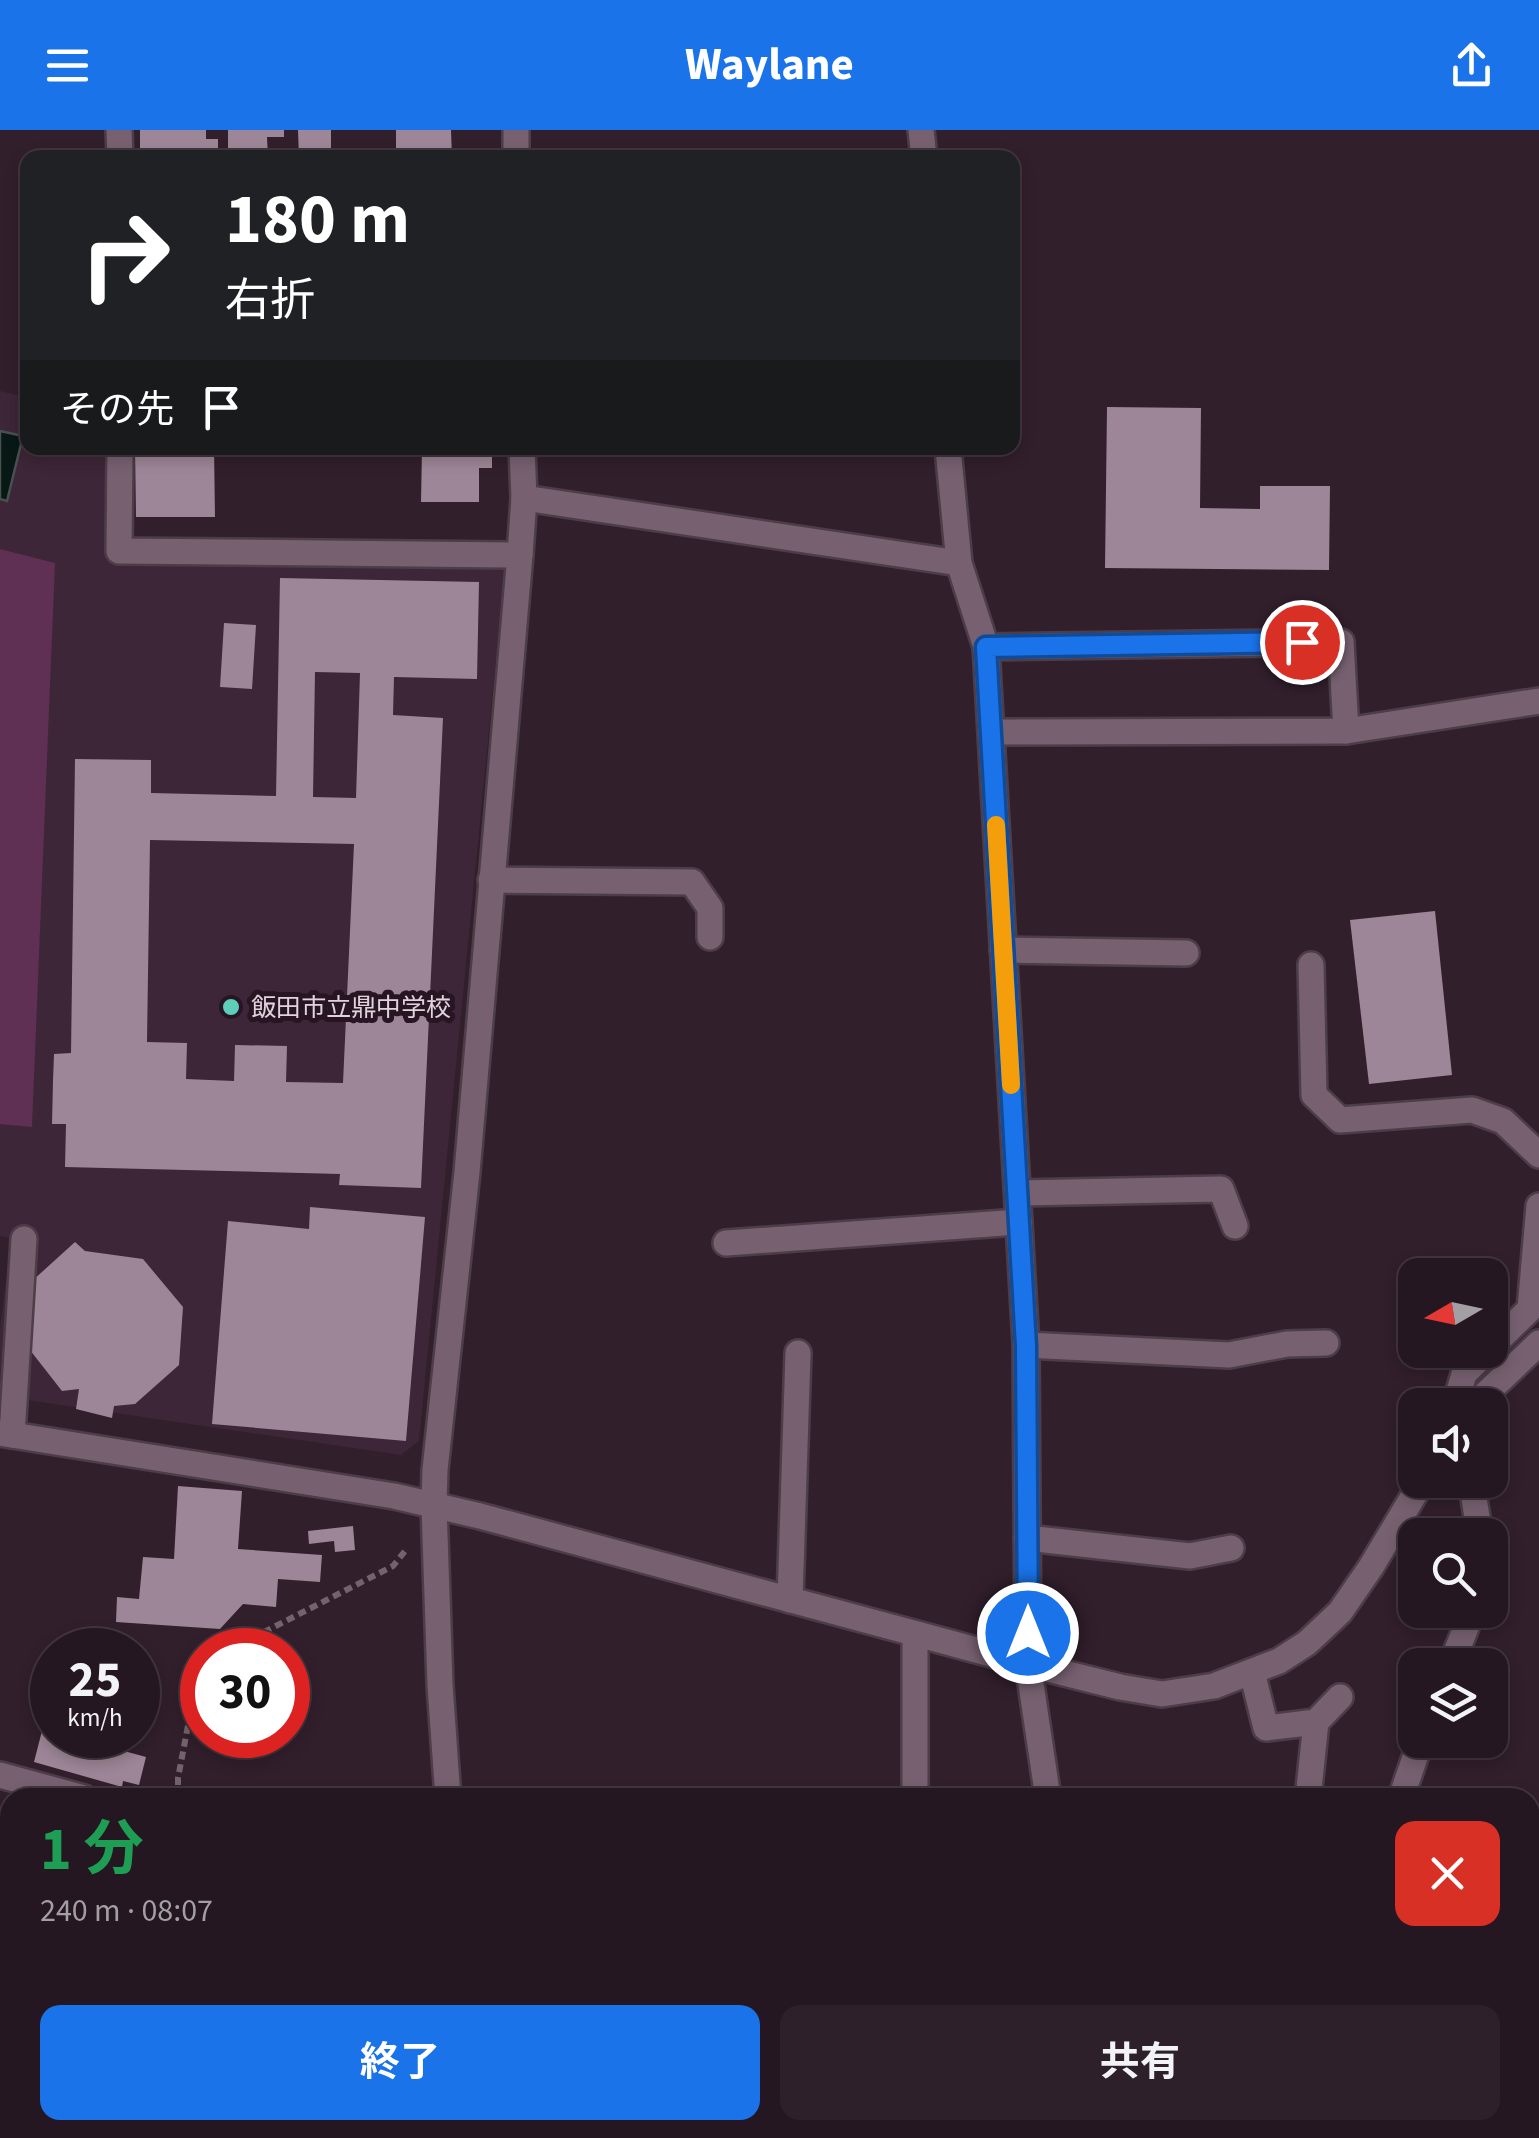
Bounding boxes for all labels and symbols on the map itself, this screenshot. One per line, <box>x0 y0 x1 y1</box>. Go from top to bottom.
pin <box>1260 600 1345 685</box>
place label: 飯田市立鼎中学校 <box>251 990 451 1026</box>
marker: 飯田市立鼎中学校 <box>220 996 242 1018</box>
north arrow <box>1398 1258 1508 1368</box>
position arrow <box>976 1581 1080 1685</box>
speed limit sign: 30 <box>180 1628 310 1758</box>

